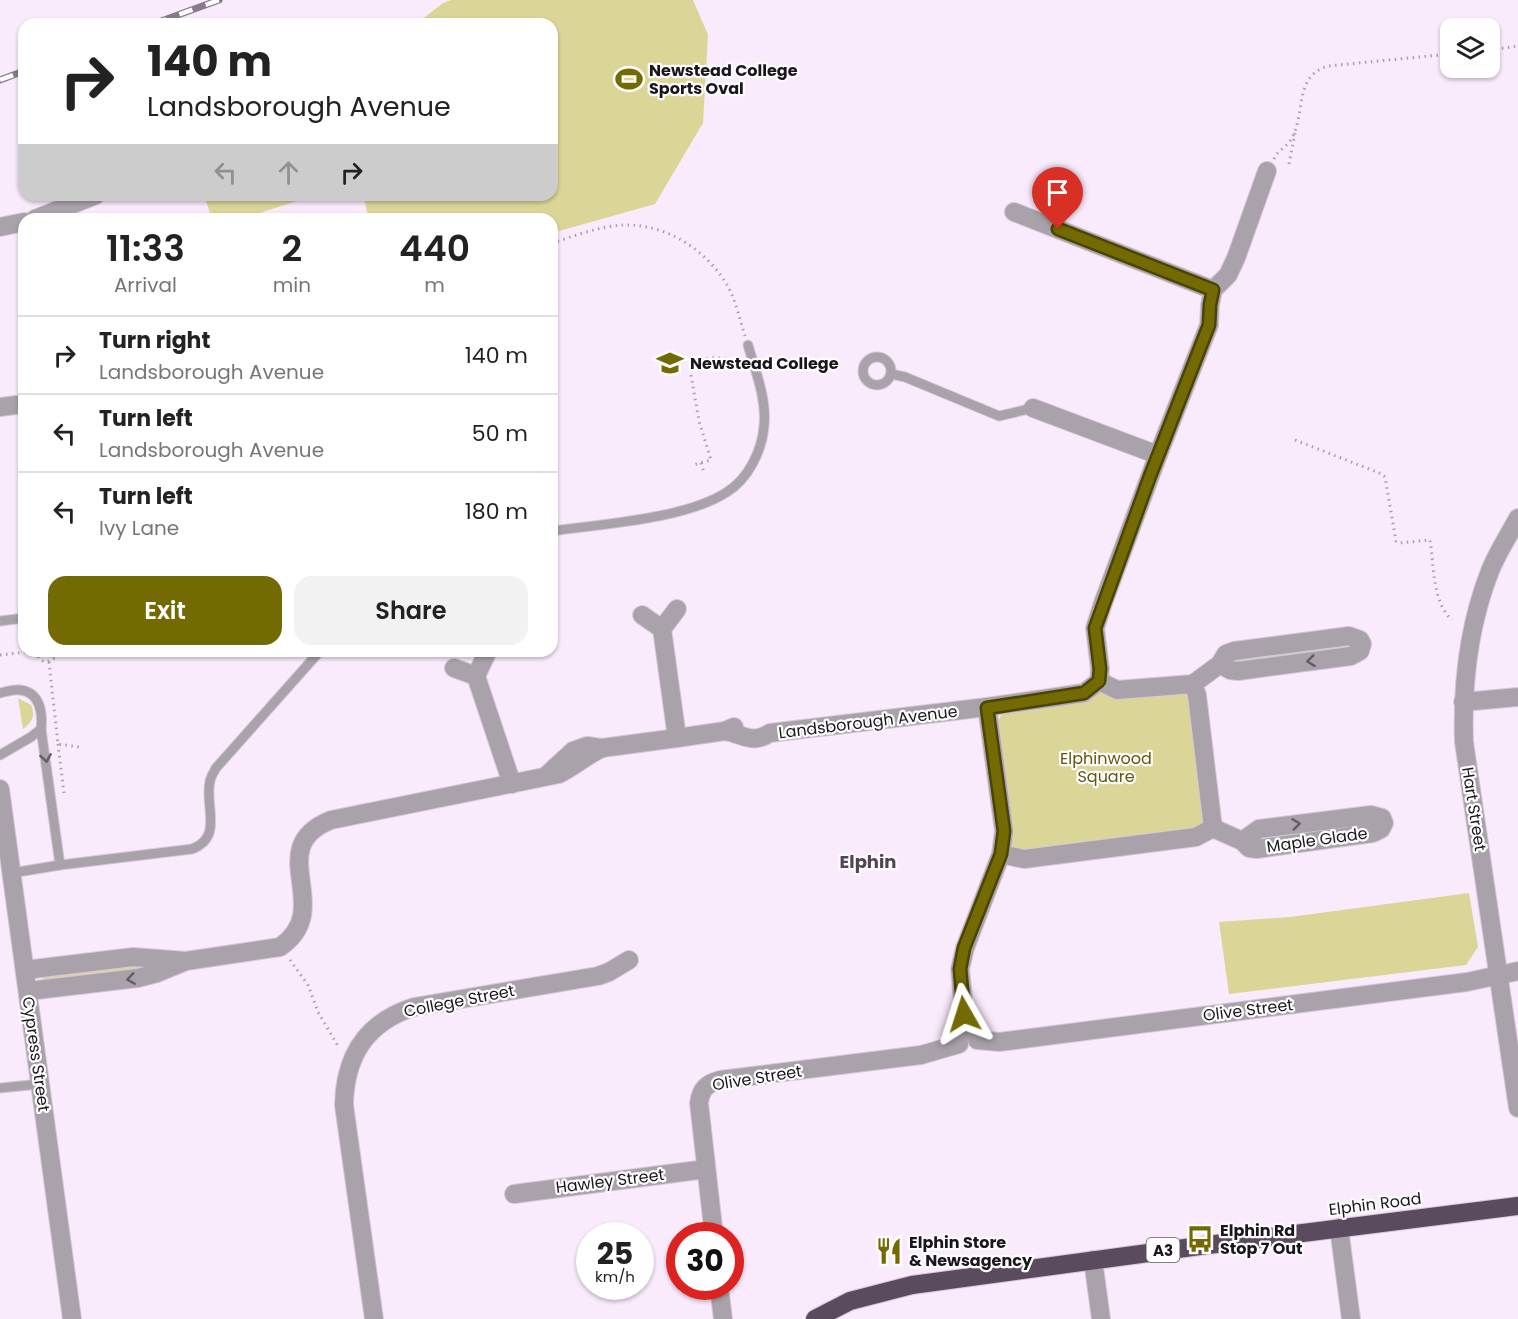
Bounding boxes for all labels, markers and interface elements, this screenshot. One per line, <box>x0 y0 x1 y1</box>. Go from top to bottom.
map controls <box>1440 18 1500 78</box>
button: layers <box>1440 18 1500 78</box>
text: 140 m <box>147 32 272 91</box>
icon: right <box>48 42 126 120</box>
place label: Newstead College Sports Oval <box>649 59 798 100</box>
sports icon: Newstead College Sports Oval <box>614 64 644 94</box>
text: Landsborough Avenue <box>147 88 451 125</box>
icon: left <box>209 156 242 189</box>
icon: ahead <box>272 156 305 189</box>
icon: right <box>335 156 368 189</box>
pin <box>1032 167 1083 229</box>
icon: arrive <box>1041 176 1074 209</box>
text: 11:33 <box>106 223 185 274</box>
text: 2 <box>282 223 302 274</box>
text: 440 <box>399 223 470 274</box>
text: Arrival <box>114 271 177 299</box>
text: min <box>273 271 311 299</box>
text: m <box>424 271 445 299</box>
text: Turn right <box>99 325 210 356</box>
icon: right <box>48 339 81 372</box>
text: 140 m <box>465 340 528 371</box>
school or university icon: Newstead College <box>655 348 685 378</box>
place label: Newstead College <box>690 352 839 375</box>
text: Landsborough Avenue <box>99 358 324 386</box>
text: Turn left <box>99 403 193 434</box>
icon: left <box>48 417 81 450</box>
text: 50 m <box>472 418 528 449</box>
text: Landsborough Avenue <box>99 436 324 464</box>
text: Turn left <box>99 481 193 512</box>
icon: left <box>48 495 81 528</box>
text: 180 m <box>465 496 528 527</box>
text: Ivy Lane <box>99 514 179 542</box>
button: Exit <box>48 576 282 645</box>
button: Share <box>294 576 528 645</box>
one-way arrow <box>1306 655 1316 667</box>
street label: Landsborough Avenue <box>777 700 959 744</box>
park label: Elphinwood Square <box>1060 747 1152 788</box>
one-way arrow <box>39 754 51 763</box>
street label: Hart Street <box>1456 765 1492 853</box>
one-way arrow <box>1291 818 1301 831</box>
street label: Maple Glade <box>1265 822 1369 858</box>
district label: Elphin <box>840 849 896 874</box>
one-way arrow <box>126 972 136 984</box>
street label: College Street <box>402 979 516 1023</box>
position arrow <box>932 982 996 1046</box>
street label: Olive Street <box>1202 993 1294 1027</box>
street label: Cypress Street <box>17 995 55 1113</box>
street label: Olive Street <box>711 1060 804 1096</box>
street label: Hawley Street <box>555 1163 666 1199</box>
street label: Elphin Road <box>1327 1187 1423 1221</box>
place label: Elphin Rd Stop 7 Out <box>1220 1219 1303 1260</box>
speed limit sign: 30 <box>666 1222 744 1300</box>
bus stop icon: Elphin Rd Stop 7 Out <box>1185 1224 1215 1254</box>
place label: Elphin Store & Newsagency <box>909 1231 1033 1272</box>
text: 25 <box>597 1232 633 1275</box>
restaurant icon: Elphin Store & Newsagency <box>874 1236 904 1266</box>
road number: A3 <box>1146 1238 1180 1262</box>
text: km/h <box>595 1266 635 1287</box>

